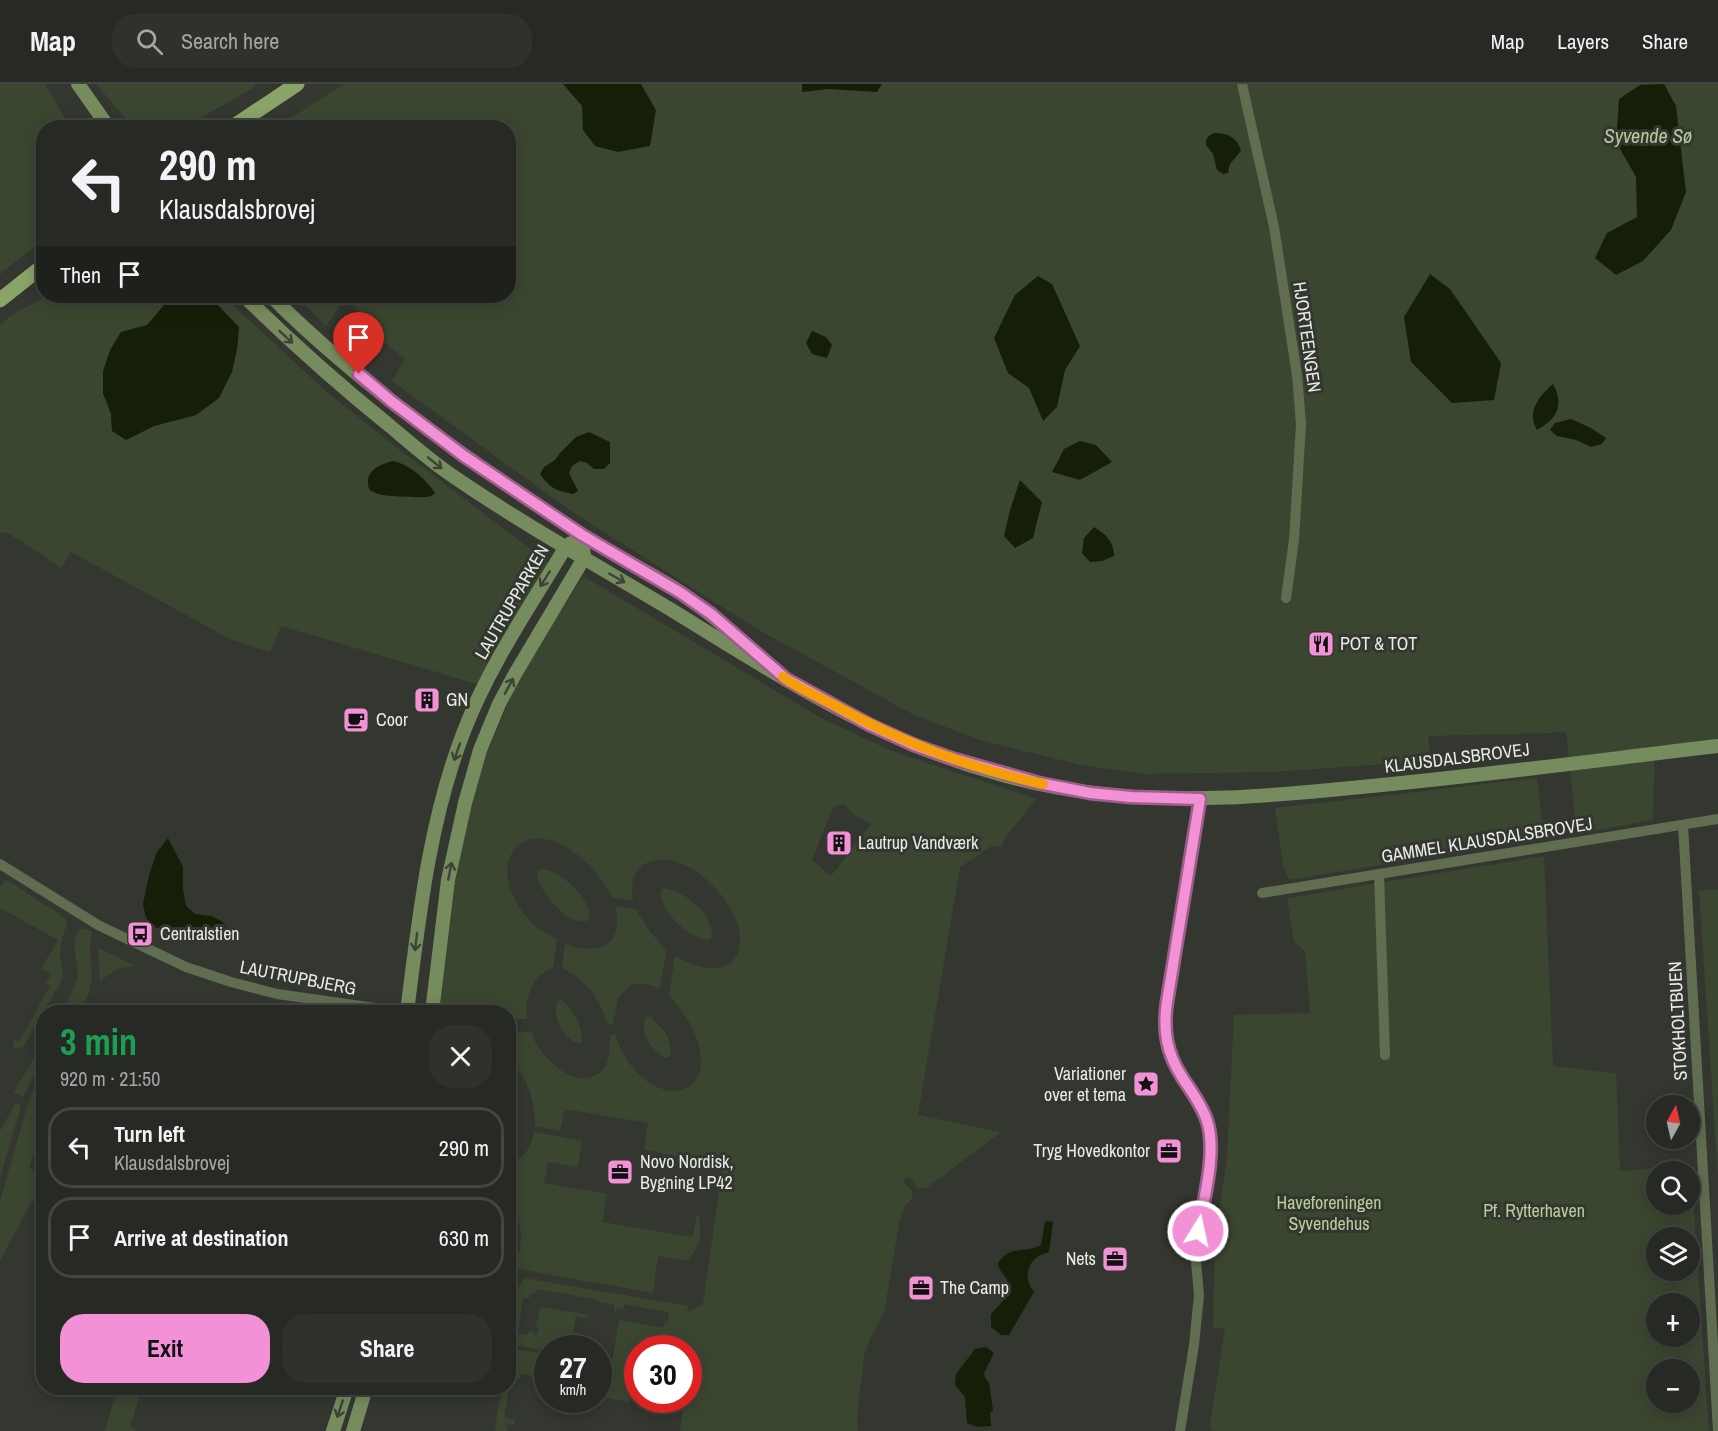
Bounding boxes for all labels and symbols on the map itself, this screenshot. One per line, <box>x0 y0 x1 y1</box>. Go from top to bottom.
water label: Syvende Sø <box>1604 122 1692 149</box>
street label: HJORTEENGEN <box>1287 280 1328 394</box>
pin <box>333 312 384 374</box>
one-way arrow <box>278 329 293 343</box>
one-way arrow <box>427 456 443 469</box>
street label: LAUTRUPPARKEN <box>469 540 555 664</box>
one-way arrow <box>539 570 551 587</box>
one-way arrow <box>608 572 625 584</box>
restaurant icon: POT & TOT <box>1306 629 1336 659</box>
place label: POT & TOT <box>1340 631 1417 656</box>
one-way arrow <box>503 678 515 695</box>
building icon: GN <box>412 685 442 715</box>
place label: GN <box>446 687 468 712</box>
cafe icon: Coor <box>341 705 371 735</box>
place label: Coor <box>376 707 408 732</box>
street label: KLAUSDALSBROVEJ <box>1383 736 1531 779</box>
one-way arrow <box>450 742 461 761</box>
street label: GAMMEL KLAUSDALSBROVEJ <box>1379 810 1594 869</box>
building icon: Lautrup Vandværk <box>824 828 854 858</box>
place label: Lautrup Vandværk <box>858 830 979 855</box>
one-way arrow <box>445 862 456 882</box>
bus stop icon: Centralstien <box>125 919 155 949</box>
place label: Centralstien <box>160 921 240 946</box>
one-way arrow <box>410 932 421 952</box>
street label: LAUTRUPBJERG <box>238 954 358 1001</box>
street label: STOKHOLTBUEN <box>1662 961 1693 1081</box>
place label: Variationer over et tema <box>1044 1061 1126 1107</box>
place icon: Variationer over et tema <box>1131 1069 1161 1099</box>
north arrow <box>1646 1095 1700 1149</box>
office icon: Tryg Hovedkontor <box>1154 1136 1184 1166</box>
place label: Tryg Hovedkontor <box>1033 1138 1150 1163</box>
place label: Novo Nordisk, Bygning LP42 <box>640 1149 734 1195</box>
office icon: Novo Nordisk, Bygning LP42 <box>605 1157 635 1187</box>
park label: Haveforeningen Syvendehus <box>1276 1190 1382 1236</box>
park label: Pf. Rytterhaven <box>1483 1198 1585 1223</box>
position arrow <box>1166 1199 1230 1263</box>
office icon: Nets <box>1100 1244 1130 1274</box>
place label: Nets <box>1066 1246 1096 1271</box>
office icon: The Camp <box>906 1273 936 1303</box>
place label: The Camp <box>940 1275 1009 1300</box>
speed limit sign: 30 <box>624 1335 702 1413</box>
one-way arrow <box>334 1399 345 1418</box>

